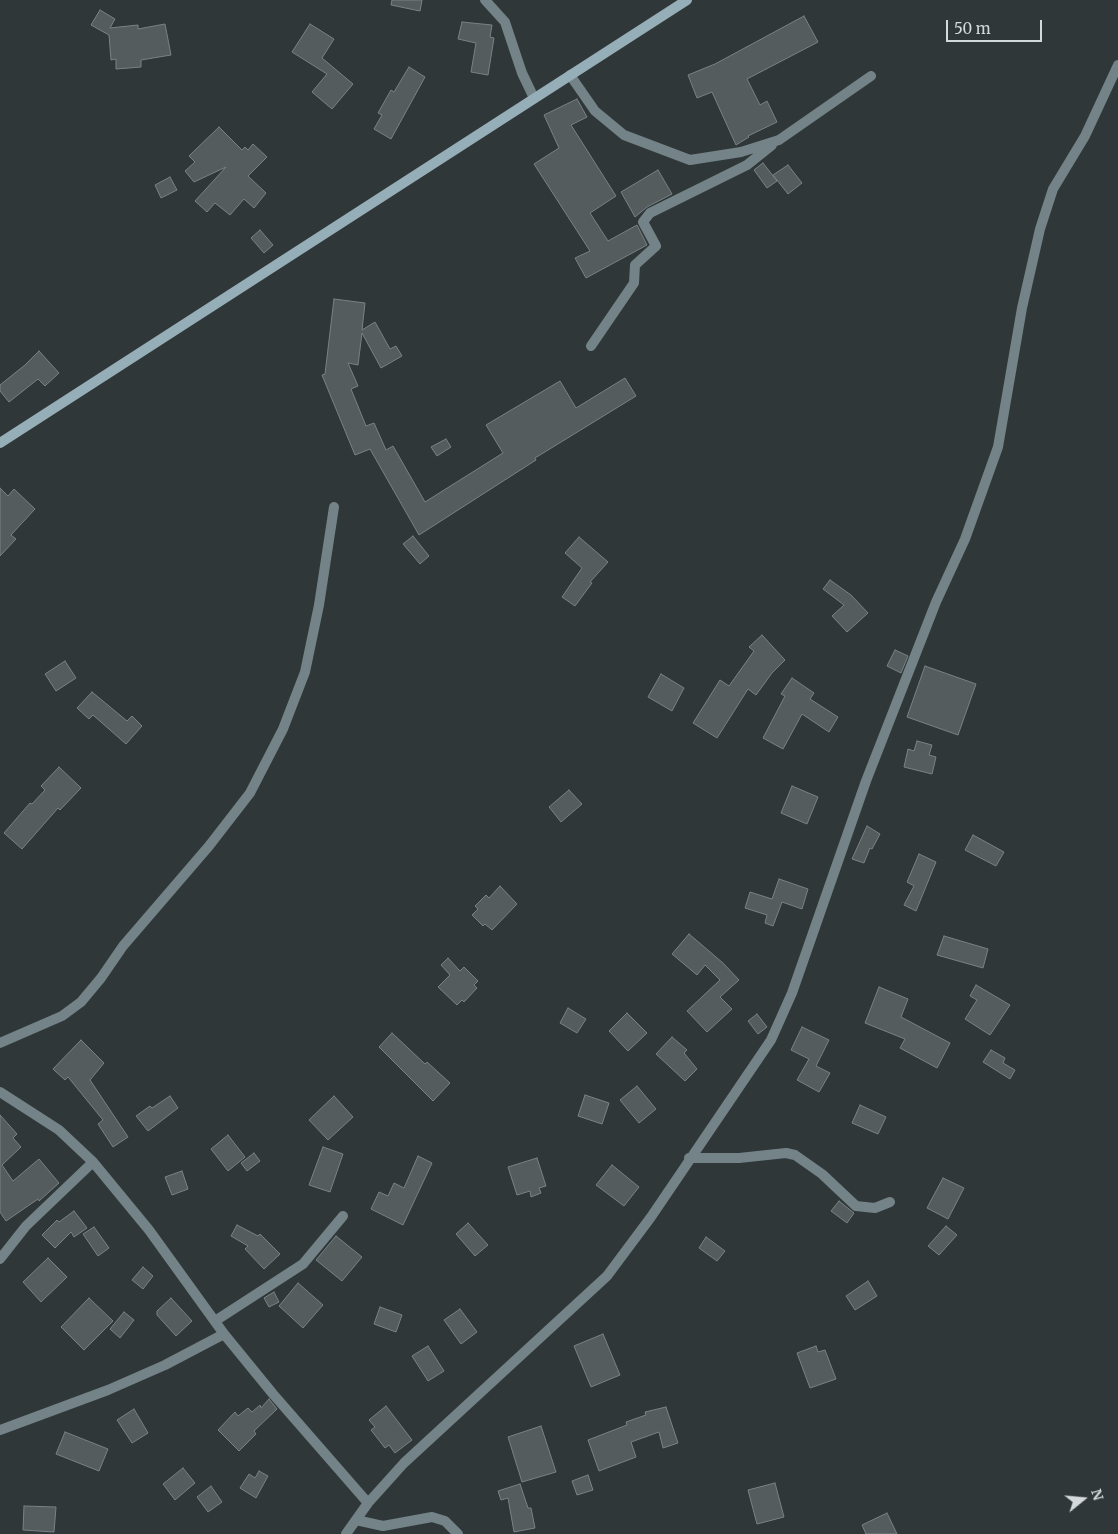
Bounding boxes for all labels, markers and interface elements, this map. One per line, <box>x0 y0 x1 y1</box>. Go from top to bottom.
scale bar <box>948 10 1044 42</box>
text: 50 m <box>954 19 991 38</box>
north arrow <box>1058 1474 1108 1524</box>
text: N <box>1087 1487 1108 1503</box>

